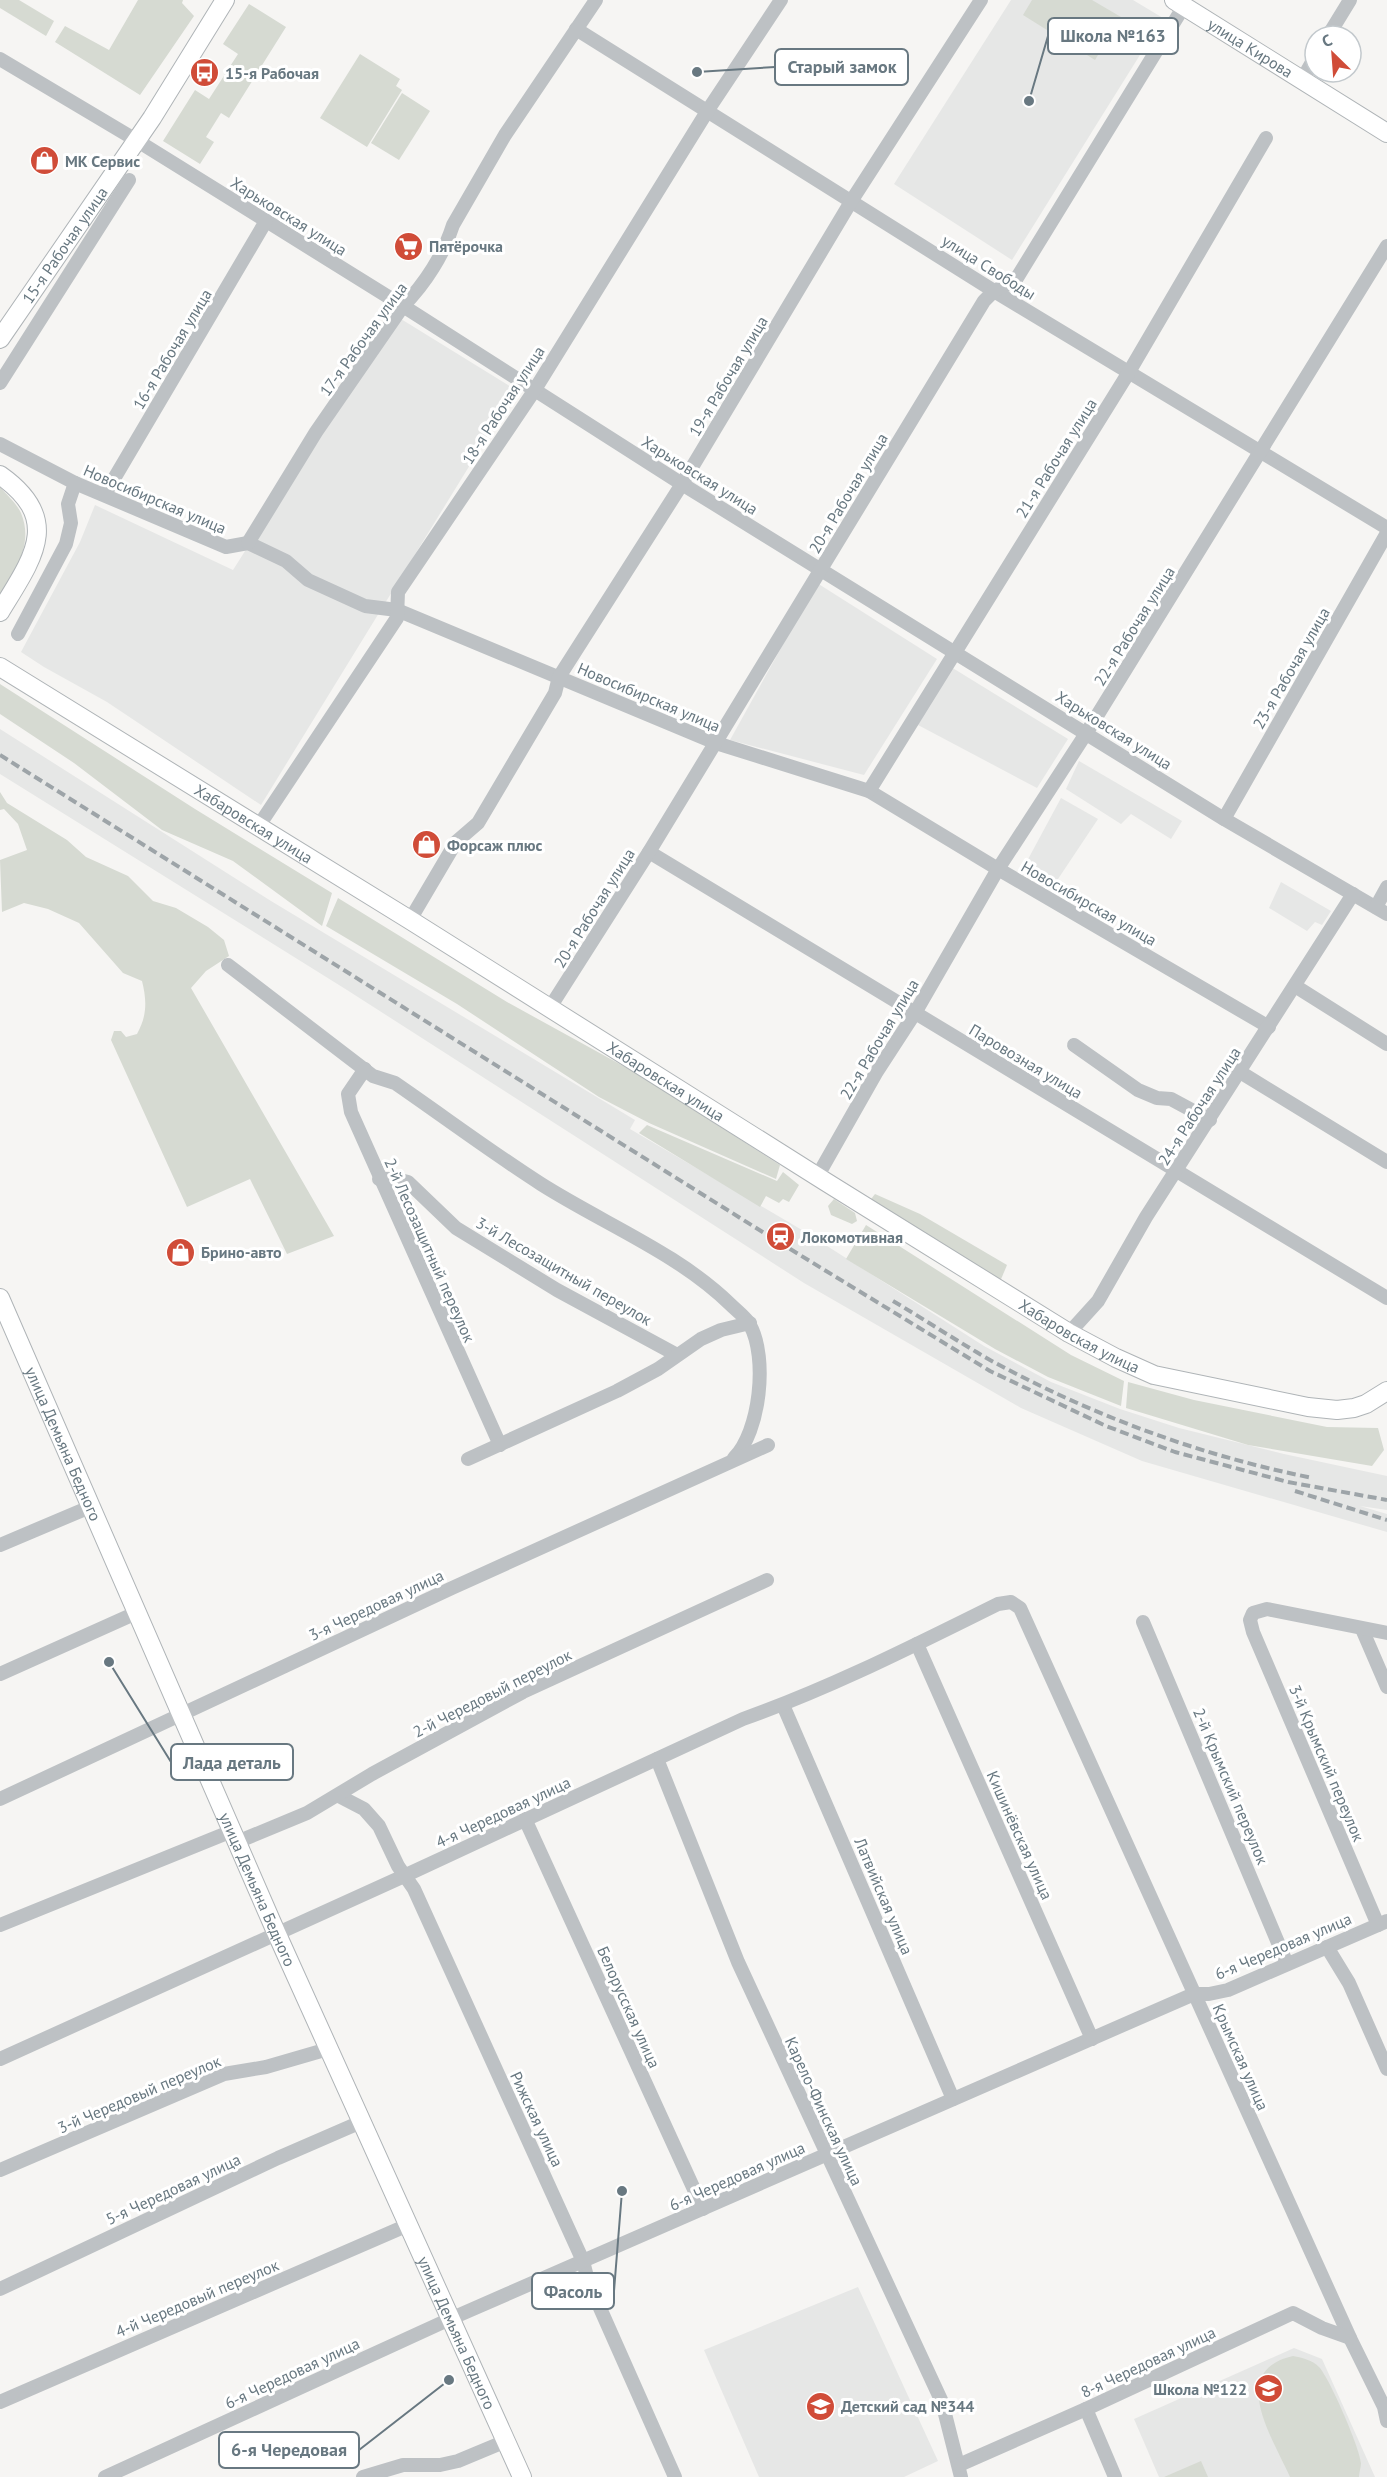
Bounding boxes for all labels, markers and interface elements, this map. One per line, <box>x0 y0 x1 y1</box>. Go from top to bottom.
street label: улица Кирова <box>1204 14 1297 82</box>
callout: Школа №163 <box>1048 18 1178 54</box>
text: Школа №163 <box>1060 24 1166 47</box>
north arrow <box>1303 24 1363 84</box>
text: С <box>1318 29 1335 51</box>
callout: Старый замок <box>775 49 908 85</box>
text: Старый замок <box>787 55 897 78</box>
bus stop icon: 15-я Рабочая <box>188 57 220 89</box>
place label: 15-я Рабочая <box>225 63 319 83</box>
shop icon: МК Сервис <box>28 145 60 177</box>
place label: МК Сервис <box>65 151 140 171</box>
street label: Харьковская улица <box>227 172 351 260</box>
street label: 15-я Рабочая улица <box>18 183 112 307</box>
supermarket icon: Пятёрочка <box>392 230 424 262</box>
street label: улица Свободы <box>938 230 1040 304</box>
place label: Пятёрочка <box>429 236 503 256</box>
street label: 17-я Рабочая улица <box>315 278 411 400</box>
street label: 16-я Рабочая улица <box>128 285 216 413</box>
street label: 19-я Рабочая улица <box>684 312 772 440</box>
street label: 18-я Рабочая улица <box>457 342 549 468</box>
street label: 21-я Рабочая улица <box>1011 395 1101 521</box>
street label: 20-я Рабочая улица <box>804 429 892 557</box>
street label: Харьковская улица <box>638 431 762 519</box>
street label: Новосибирская улица <box>81 460 229 538</box>
street label: 22-я Рабочая улица <box>1089 563 1179 689</box>
street label: 23-я Рабочая улица <box>1248 604 1334 732</box>
street label: Новосибирская улица <box>575 658 723 736</box>
street label: Харьковская улица <box>1052 686 1176 774</box>
street label: Хабаровская улица <box>191 780 316 867</box>
shop icon: Форсаж плюс <box>410 829 442 861</box>
place label: Форсаж плюс <box>447 835 543 855</box>
street label: 20-я Рабочая улица <box>549 845 639 971</box>
street label: Новосибирская улица <box>1018 856 1160 950</box>
street label: 22-я Рабочая улица <box>835 975 923 1103</box>
street label: Паровозная улица <box>966 1019 1086 1103</box>
street label: Хабаровская улица <box>603 1037 728 1126</box>
street label: 24-я Рабочая улица <box>1153 1043 1245 1169</box>
street label: 2-й Лесозащитный переулок <box>380 1155 480 1346</box>
street label: 3-й Лесозащитный переулок <box>473 1212 656 1330</box>
station icon: Локомотивная <box>764 1221 796 1253</box>
place label: Локомотивная <box>800 1227 903 1247</box>
shop icon: Брино-авто <box>164 1236 196 1268</box>
place label: Брино-авто <box>201 1242 282 1262</box>
street label: Хабаровская улица <box>1015 1294 1143 1377</box>
street label: улица Демьяна Бедного <box>21 1364 106 1524</box>
street label: 3-я Чередовая улица <box>305 1565 447 1645</box>
street label: 2-й Чередовый переулок <box>409 1644 575 1742</box>
street label: 3-й Крымский переулок <box>1285 1682 1369 1845</box>
street label: 2-й Крымский переулок <box>1189 1705 1273 1868</box>
callout: Лада деталь <box>171 1744 293 1780</box>
text: Лада деталь <box>182 1751 281 1774</box>
street label: Кишинёвская улица <box>983 1767 1057 1903</box>
street label: 4-я Чередовая улица <box>432 1772 574 1852</box>
street label: улица Демьяна Бедного <box>215 1809 300 1969</box>
street label: Латвийская улица <box>850 1834 918 1958</box>
street label: 6-я Чередовая улица <box>1212 1908 1354 1984</box>
street label: Белорусская улица <box>593 1943 665 2071</box>
street label: Крымская улица <box>1209 2001 1273 2113</box>
street label: Карело-Финская улица <box>781 2033 867 2189</box>
street label: 3-й Чередовый переулок <box>54 2050 224 2137</box>
street label: Рижская улица <box>506 2068 568 2170</box>
street label: 6-я Чередовая улица <box>666 2137 808 2215</box>
street label: 5-я Чередовая улица <box>102 2149 244 2229</box>
street label: улица Демьяна Бедного <box>414 2253 500 2412</box>
street label: 4-й Чередовый переулок <box>112 2254 282 2341</box>
callout: Фасоль <box>532 2273 614 2309</box>
text: Фасоль <box>544 2280 602 2303</box>
street label: 8-я Чередовая улица <box>1077 2322 1219 2402</box>
street label: 6-я Чередовая улица <box>221 2333 363 2413</box>
school or university icon: Школа №122 <box>1252 2373 1284 2405</box>
place label: Школа №122 <box>1153 2379 1247 2399</box>
school or university icon: Детский сад №344 <box>804 2390 836 2422</box>
place label: Детский сад №344 <box>841 2396 974 2416</box>
callout: 6-я Чередовая <box>219 2432 359 2468</box>
text: 6-я Чередовая <box>231 2438 347 2461</box>

